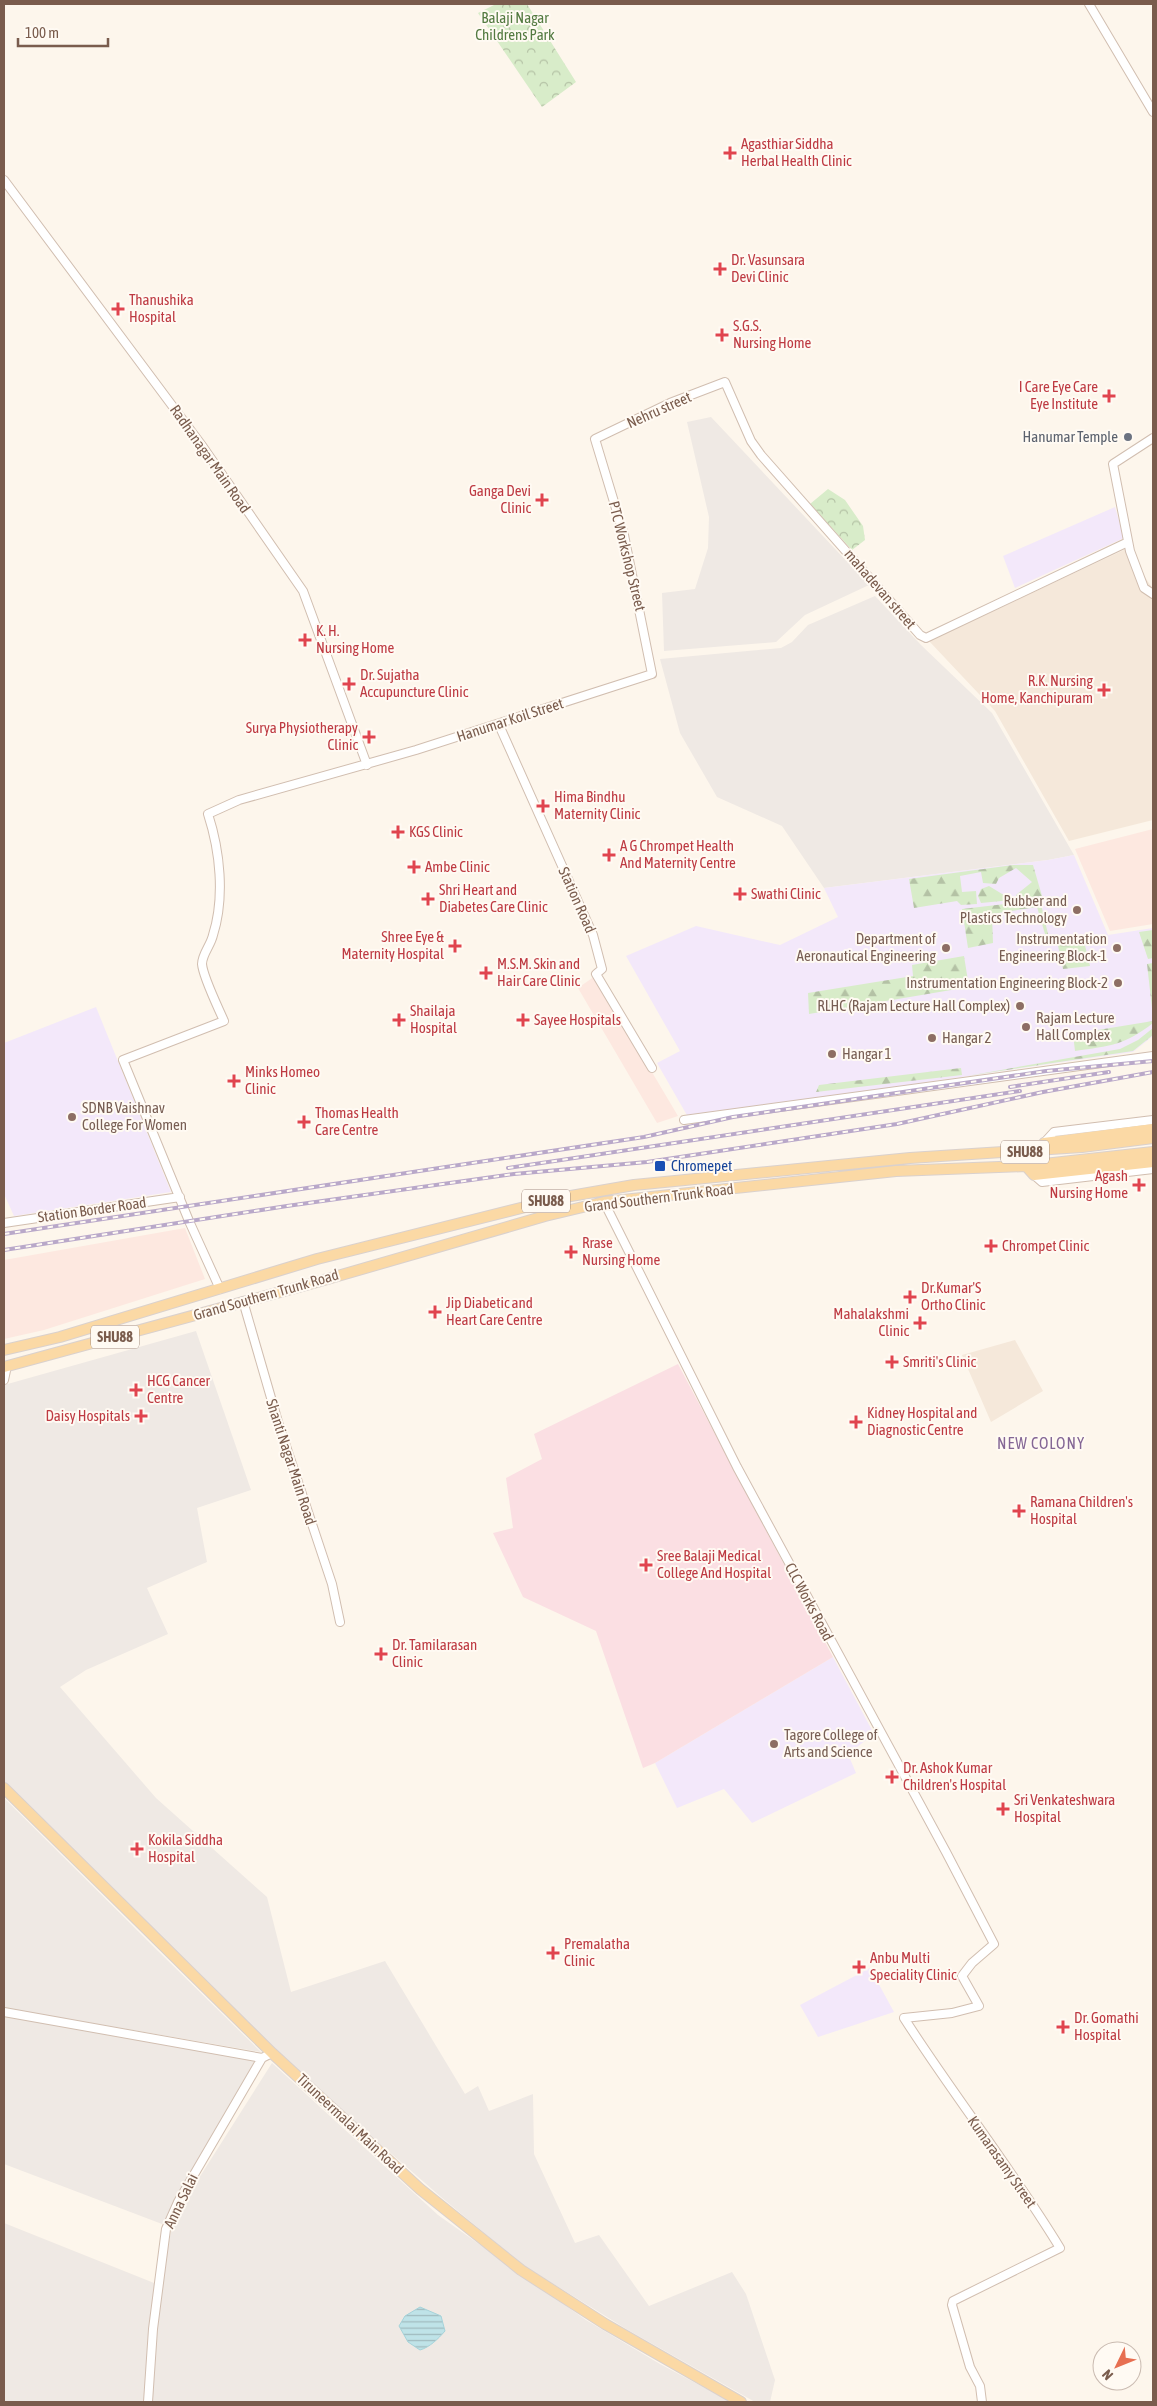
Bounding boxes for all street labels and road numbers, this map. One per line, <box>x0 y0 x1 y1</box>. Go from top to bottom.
street label: Nehru street <box>624 388 694 431</box>
street label: Radhanagar Main Road <box>167 401 254 516</box>
street label: PTC Workshop Street <box>606 499 649 613</box>
street label: mahadevan street <box>841 545 920 632</box>
street label: Hanumar Koil Street <box>454 694 565 745</box>
street label: Station Road <box>555 864 600 935</box>
road number: SHU88 <box>1001 1140 1049 1164</box>
street label: Grand Southern Trunk Road <box>583 1180 735 1215</box>
road number: SHU88 <box>522 1190 570 1212</box>
street label: Station Border Road <box>37 1193 147 1226</box>
street label: Grand Southern Trunk Road <box>191 1266 340 1323</box>
road number: SHU88 <box>91 1325 139 1348</box>
street label: Shanti Nagar Main Road <box>263 1397 320 1527</box>
street label: CLC Works Road <box>782 1560 837 1644</box>
street label: Tiruneermalai Main Road <box>294 2070 407 2177</box>
street label: Kumarasamy Street <box>965 2113 1040 2211</box>
street label: Anna Salai <box>160 2171 201 2231</box>

